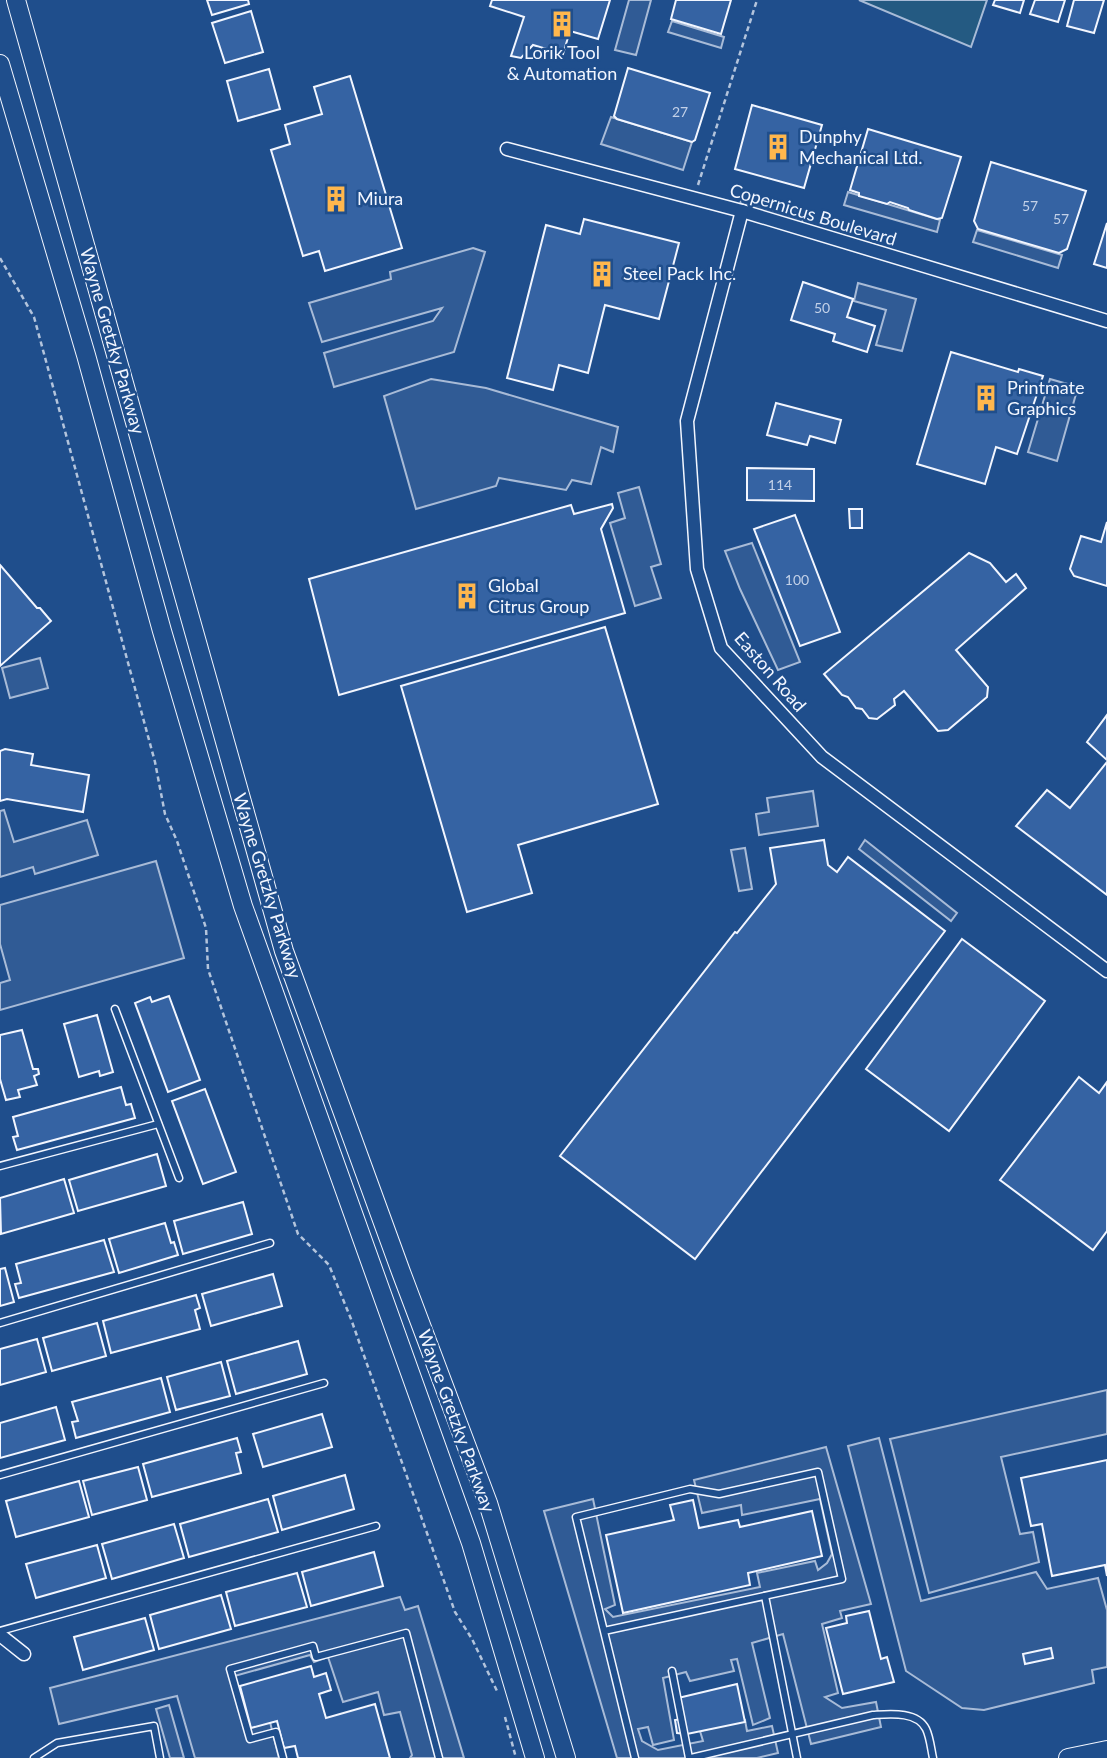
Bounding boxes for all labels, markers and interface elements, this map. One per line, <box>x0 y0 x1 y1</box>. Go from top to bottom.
building icon: Lorik Tool & Automation <box>547 9 577 39</box>
place label: Lorik Tool & Automation <box>507 41 617 84</box>
house number: 27 <box>672 103 688 120</box>
place label: Dunphy Mechanical Ltd. <box>799 125 923 168</box>
building icon: Dunphy Mechanical Ltd. <box>763 132 793 162</box>
street label: Copernicus Boulevard <box>727 178 899 250</box>
building icon: Miura <box>321 184 351 214</box>
place label: Miura <box>357 187 403 209</box>
house number: 57 <box>1022 197 1038 214</box>
house number: 57 <box>1053 210 1069 227</box>
street label: Wayne Gretzky Parkway <box>76 245 150 437</box>
building icon: Steel Pack Inc. <box>587 259 617 289</box>
place label: Steel Pack Inc. <box>623 262 736 284</box>
house number: 50 <box>814 299 830 316</box>
place label: Printmate Graphics <box>1007 376 1084 419</box>
building icon: Printmate Graphics <box>971 383 1001 413</box>
house number: 114 <box>768 476 792 493</box>
house number: 100 <box>785 571 809 588</box>
place label: Global Citrus Group <box>488 574 589 617</box>
building icon: Global Citrus Group <box>452 581 482 611</box>
street label: Easton Road <box>730 627 811 716</box>
street label: Wayne Gretzky Parkway <box>229 790 307 982</box>
street label: Wayne Gretzky Parkway <box>414 1326 500 1516</box>

